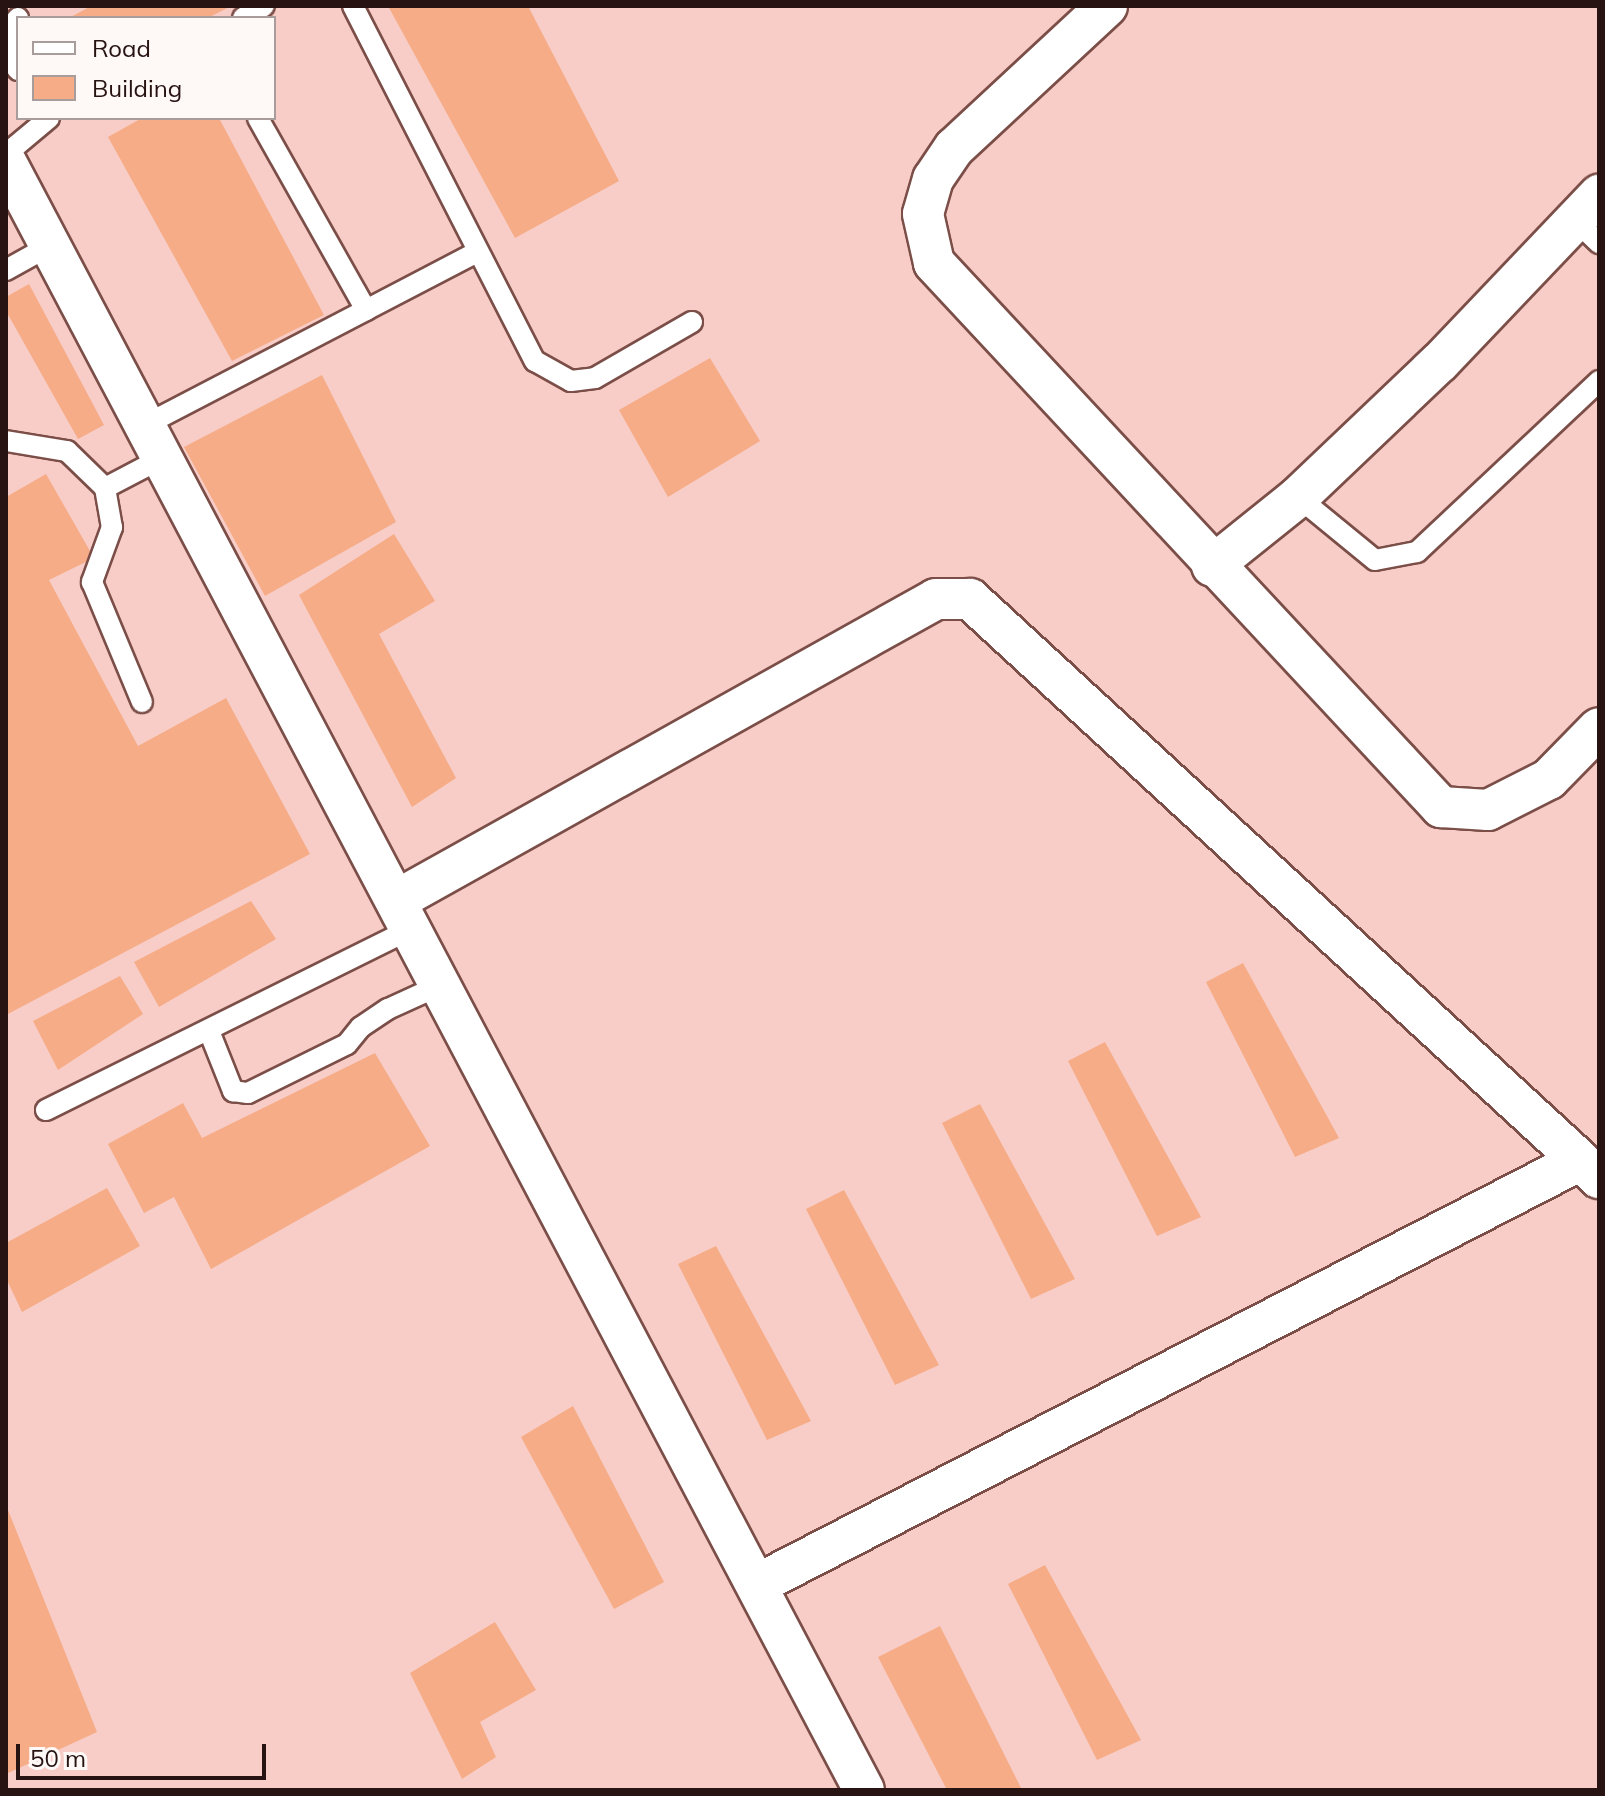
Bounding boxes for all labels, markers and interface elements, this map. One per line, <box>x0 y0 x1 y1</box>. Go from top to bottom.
legend <box>16 16 276 120</box>
text: Road <box>92 33 151 63</box>
text: Building <box>92 73 182 103</box>
scale bar <box>20 1728 270 1778</box>
text: 50 m <box>30 1743 86 1773</box>

